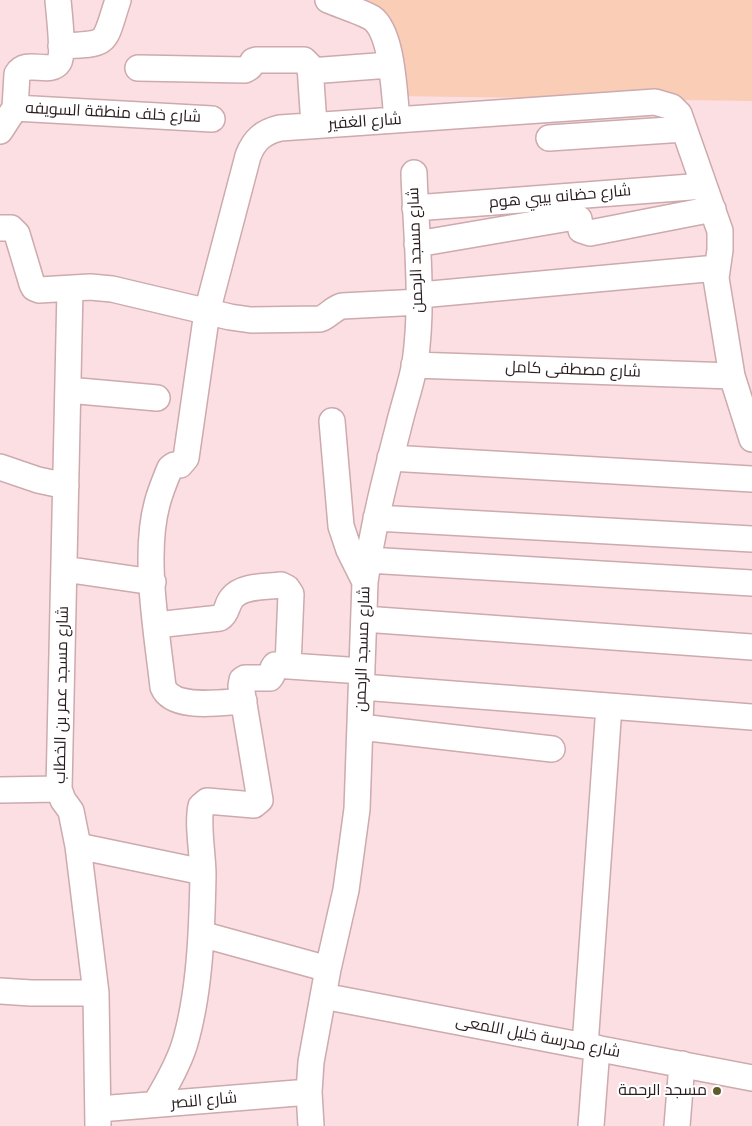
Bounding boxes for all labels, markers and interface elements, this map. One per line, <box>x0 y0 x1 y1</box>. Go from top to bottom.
street label: شارع خلف منطقة السويفه <box>25 99 201 127</box>
street label: شارع الغفير <box>328 110 402 134</box>
street label: شارع حضانه بيبي هوم <box>488 181 632 213</box>
street label: شارع مسجد الرحمن <box>404 187 428 313</box>
street label: شارع مصطفى كامل <box>505 358 641 382</box>
street label: شارع مسجد الرحمن <box>351 586 375 712</box>
street label: شارع مسجد عمر بن الخطاب <box>51 606 73 784</box>
street label: شارع مدرسة خليل اللمعى <box>454 1012 622 1062</box>
place label: مسجد الرحمة <box>618 1081 707 1101</box>
marker: مسجد الرحمة <box>711 1085 723 1097</box>
street label: شارع النصر <box>170 1089 238 1113</box>

